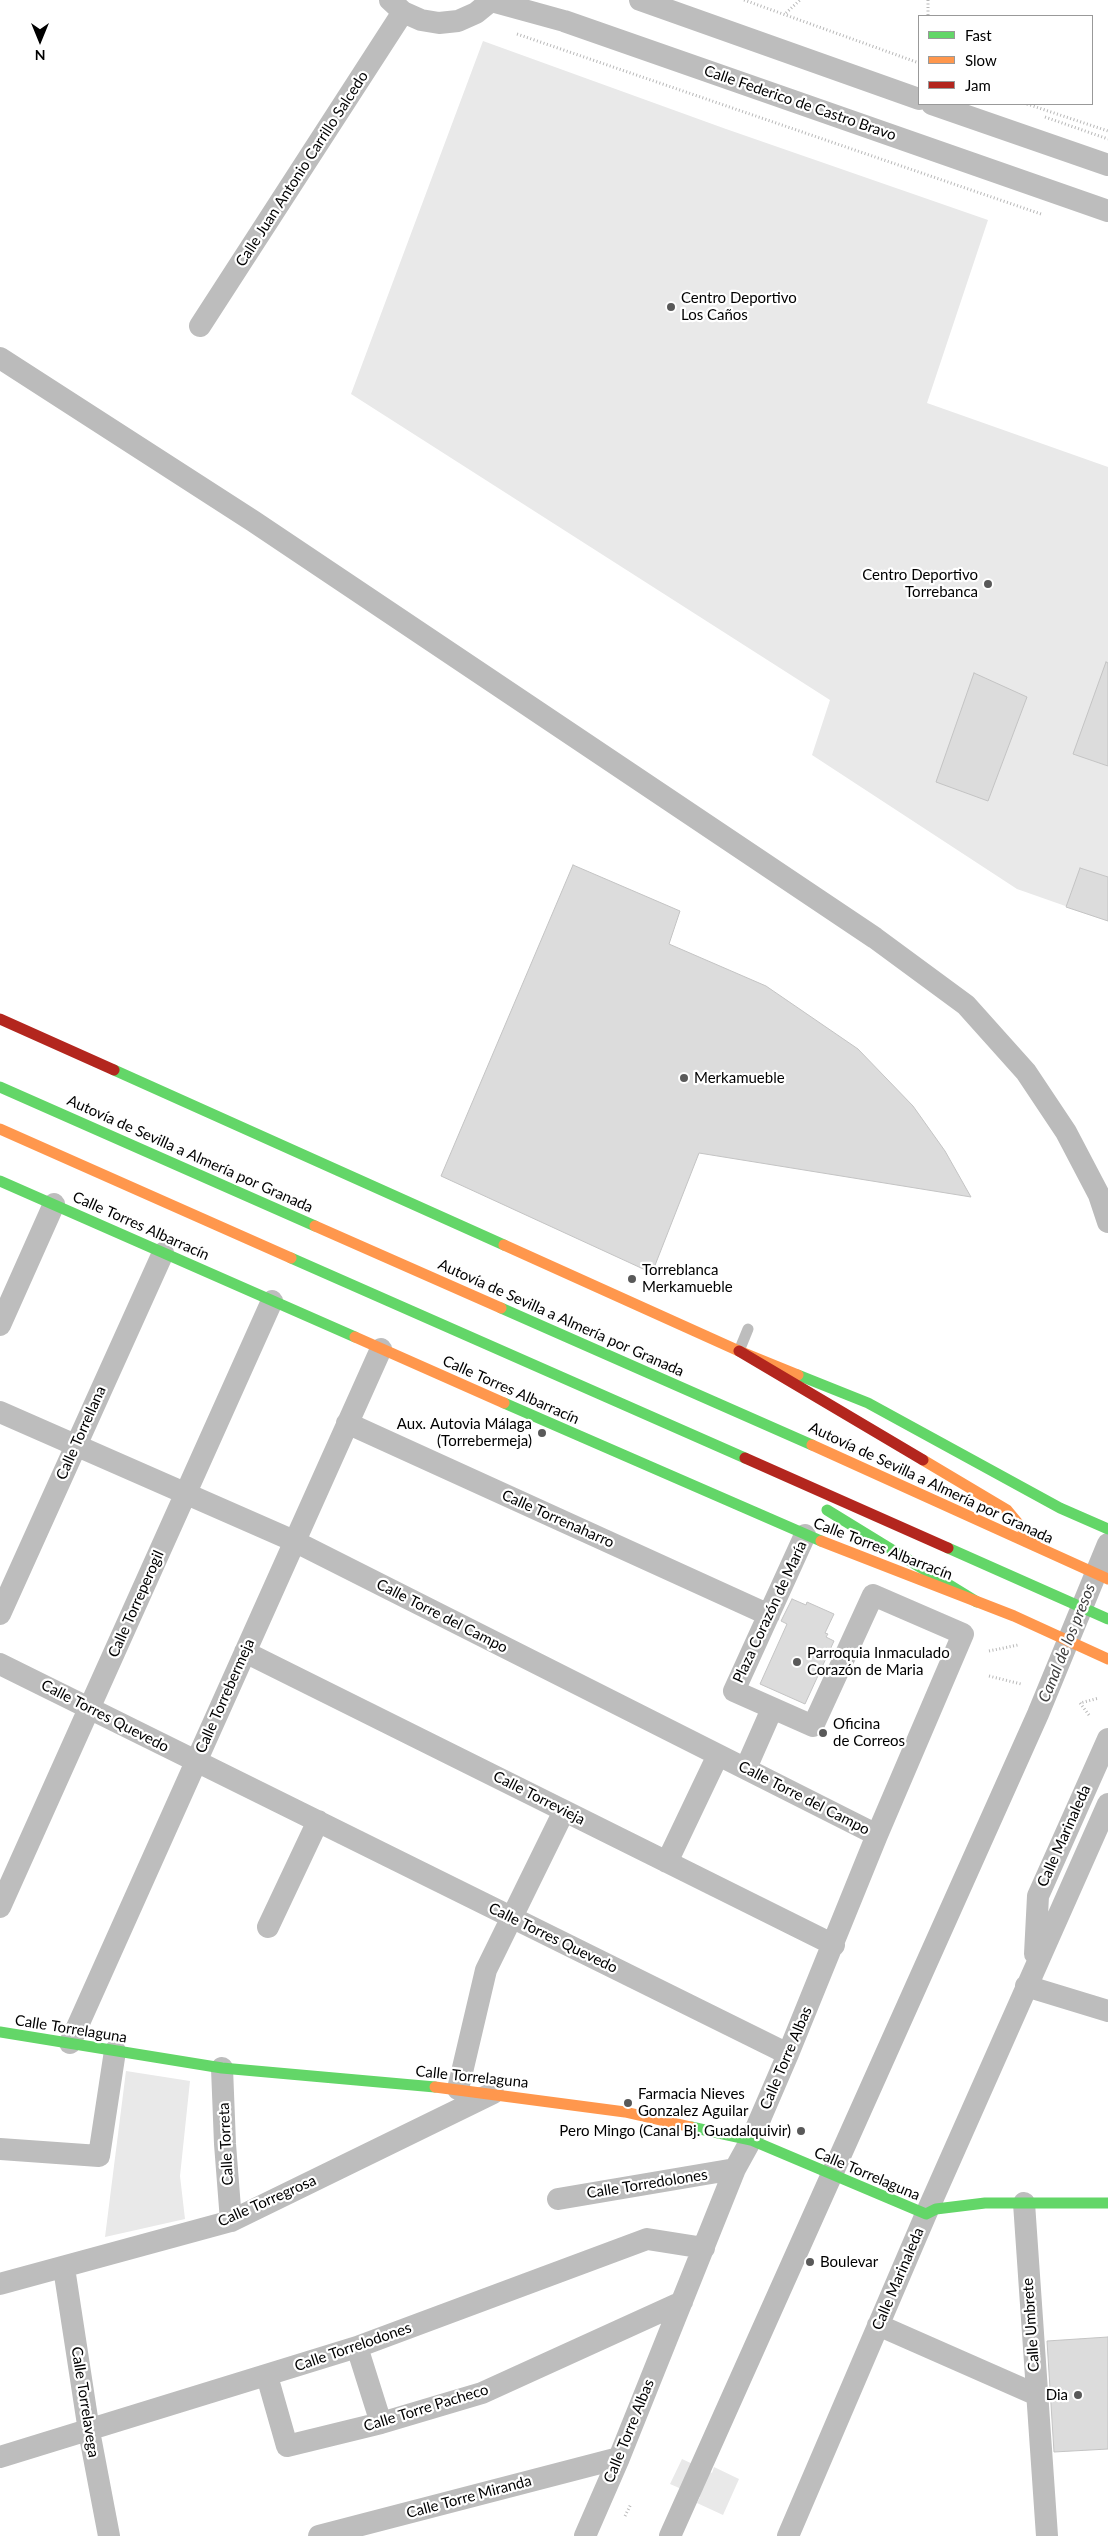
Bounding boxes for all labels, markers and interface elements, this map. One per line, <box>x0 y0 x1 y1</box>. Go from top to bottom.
north arrow <box>15 15 65 65</box>
legend <box>918 15 1093 105</box>
text: Fast <box>965 26 992 44</box>
text: N <box>35 47 45 64</box>
text: Slow <box>965 51 997 69</box>
street label: Calle Federico de Castro Bravo <box>702 62 898 144</box>
street label: Calle Juan Antonio Carrillo Salcedo <box>232 68 372 270</box>
text: Jam <box>965 76 991 94</box>
place label: Centro Deportivo Los Caños <box>681 289 797 324</box>
marker: Centro Deportivo Los Caños <box>665 301 677 313</box>
place label: Centro Deportivo Torrebanca <box>862 566 978 601</box>
marker: Centro Deportivo Torrebanca <box>982 578 994 590</box>
place label: Merkamueble <box>694 1069 785 1087</box>
marker: Merkamueble <box>678 1072 690 1084</box>
street label: Autovía de Sevilla a Almería por Granada <box>64 1091 316 1217</box>
street label: Calle Torres Albarracín <box>70 1188 212 1264</box>
street label: Autovía de Sevilla a Almería por Granada <box>435 1255 687 1381</box>
place label: Torreblanca Merkamueble <box>642 1261 733 1296</box>
marker: Torreblanca Merkamueble <box>626 1273 638 1285</box>
street label: Calle Torres Albarracín <box>440 1352 582 1428</box>
street label: Calle Torrellana <box>52 1383 110 1483</box>
place label: Aux. Autovia Málaga (Torrebermeja) <box>397 1415 532 1450</box>
street label: Autovía de Sevilla a Almería por Granada <box>806 1418 1056 1548</box>
marker: Aux. Autovia Málaga (Torrebermeja) <box>536 1427 548 1439</box>
street label: Calle Torrenaharro <box>499 1486 617 1552</box>
street label: Calle Torres Albarracín <box>811 1514 955 1584</box>
street label: Plaza Corazón de María <box>729 1538 811 1686</box>
street label: Calle Torreperogil <box>104 1548 168 1660</box>
street label: Calle Torre del Campo <box>373 1575 511 1657</box>
water label: Canal de los presos <box>1034 1581 1100 1705</box>
street label: Calle Torrebermeja <box>192 1636 258 1756</box>
place label: Parroquia Inmaculado Corazón de Maria <box>807 1644 950 1679</box>
marker: Parroquia Inmaculado Corazón de Maria <box>791 1656 803 1668</box>
street label: Calle Torres Quevedo <box>38 1676 172 1756</box>
place label: Oficina de Correos <box>833 1715 905 1750</box>
marker: Oficina de Correos <box>817 1727 829 1739</box>
street label: Calle Torre del Campo <box>735 1757 873 1839</box>
street label: Calle Torrevieja <box>490 1767 588 1829</box>
street label: Calle Marinaleda <box>1033 1782 1095 1890</box>
street label: Calle Torres Quevedo <box>486 1899 620 1977</box>
street label: Calle Torre Albas <box>756 2004 816 2112</box>
street label: Calle Torrelaguna <box>14 2011 128 2047</box>
street label: Calle Torrelaguna <box>415 2062 529 2092</box>
place label: Farmacia Nieves Gonzalez Aguilar <box>638 2085 748 2120</box>
marker: Farmacia Nieves Gonzalez Aguilar <box>622 2097 634 2109</box>
street label: Calle Torreta <box>215 2102 237 2186</box>
place label: Pero Mingo (Canal Bj. Guadalquivir) <box>559 2122 791 2140</box>
marker: Pero Mingo (Canal Bj. Guadalquivir) <box>795 2125 807 2137</box>
street label: Calle Torrelaguna <box>811 2144 923 2204</box>
street label: Calle Torredolones <box>585 2166 709 2202</box>
street label: Calle Torregrosa <box>215 2171 319 2231</box>
street label: Calle Marinaleda <box>868 2225 928 2333</box>
place label: Boulevar <box>820 2253 878 2271</box>
marker: Boulevar <box>804 2256 816 2268</box>
street label: Calle Umbrete <box>1019 2277 1043 2373</box>
street label: Calle Torrelodones <box>292 2319 414 2375</box>
street label: Calle Torrelavega <box>67 2345 103 2459</box>
street label: Calle Torre Albas <box>600 2377 658 2485</box>
street label: Calle Torre Pacheco <box>361 2380 491 2436</box>
place label: Dia <box>1046 2386 1068 2404</box>
marker: Dia <box>1072 2389 1084 2401</box>
street label: Calle Torre Miranda <box>405 2472 533 2522</box>

